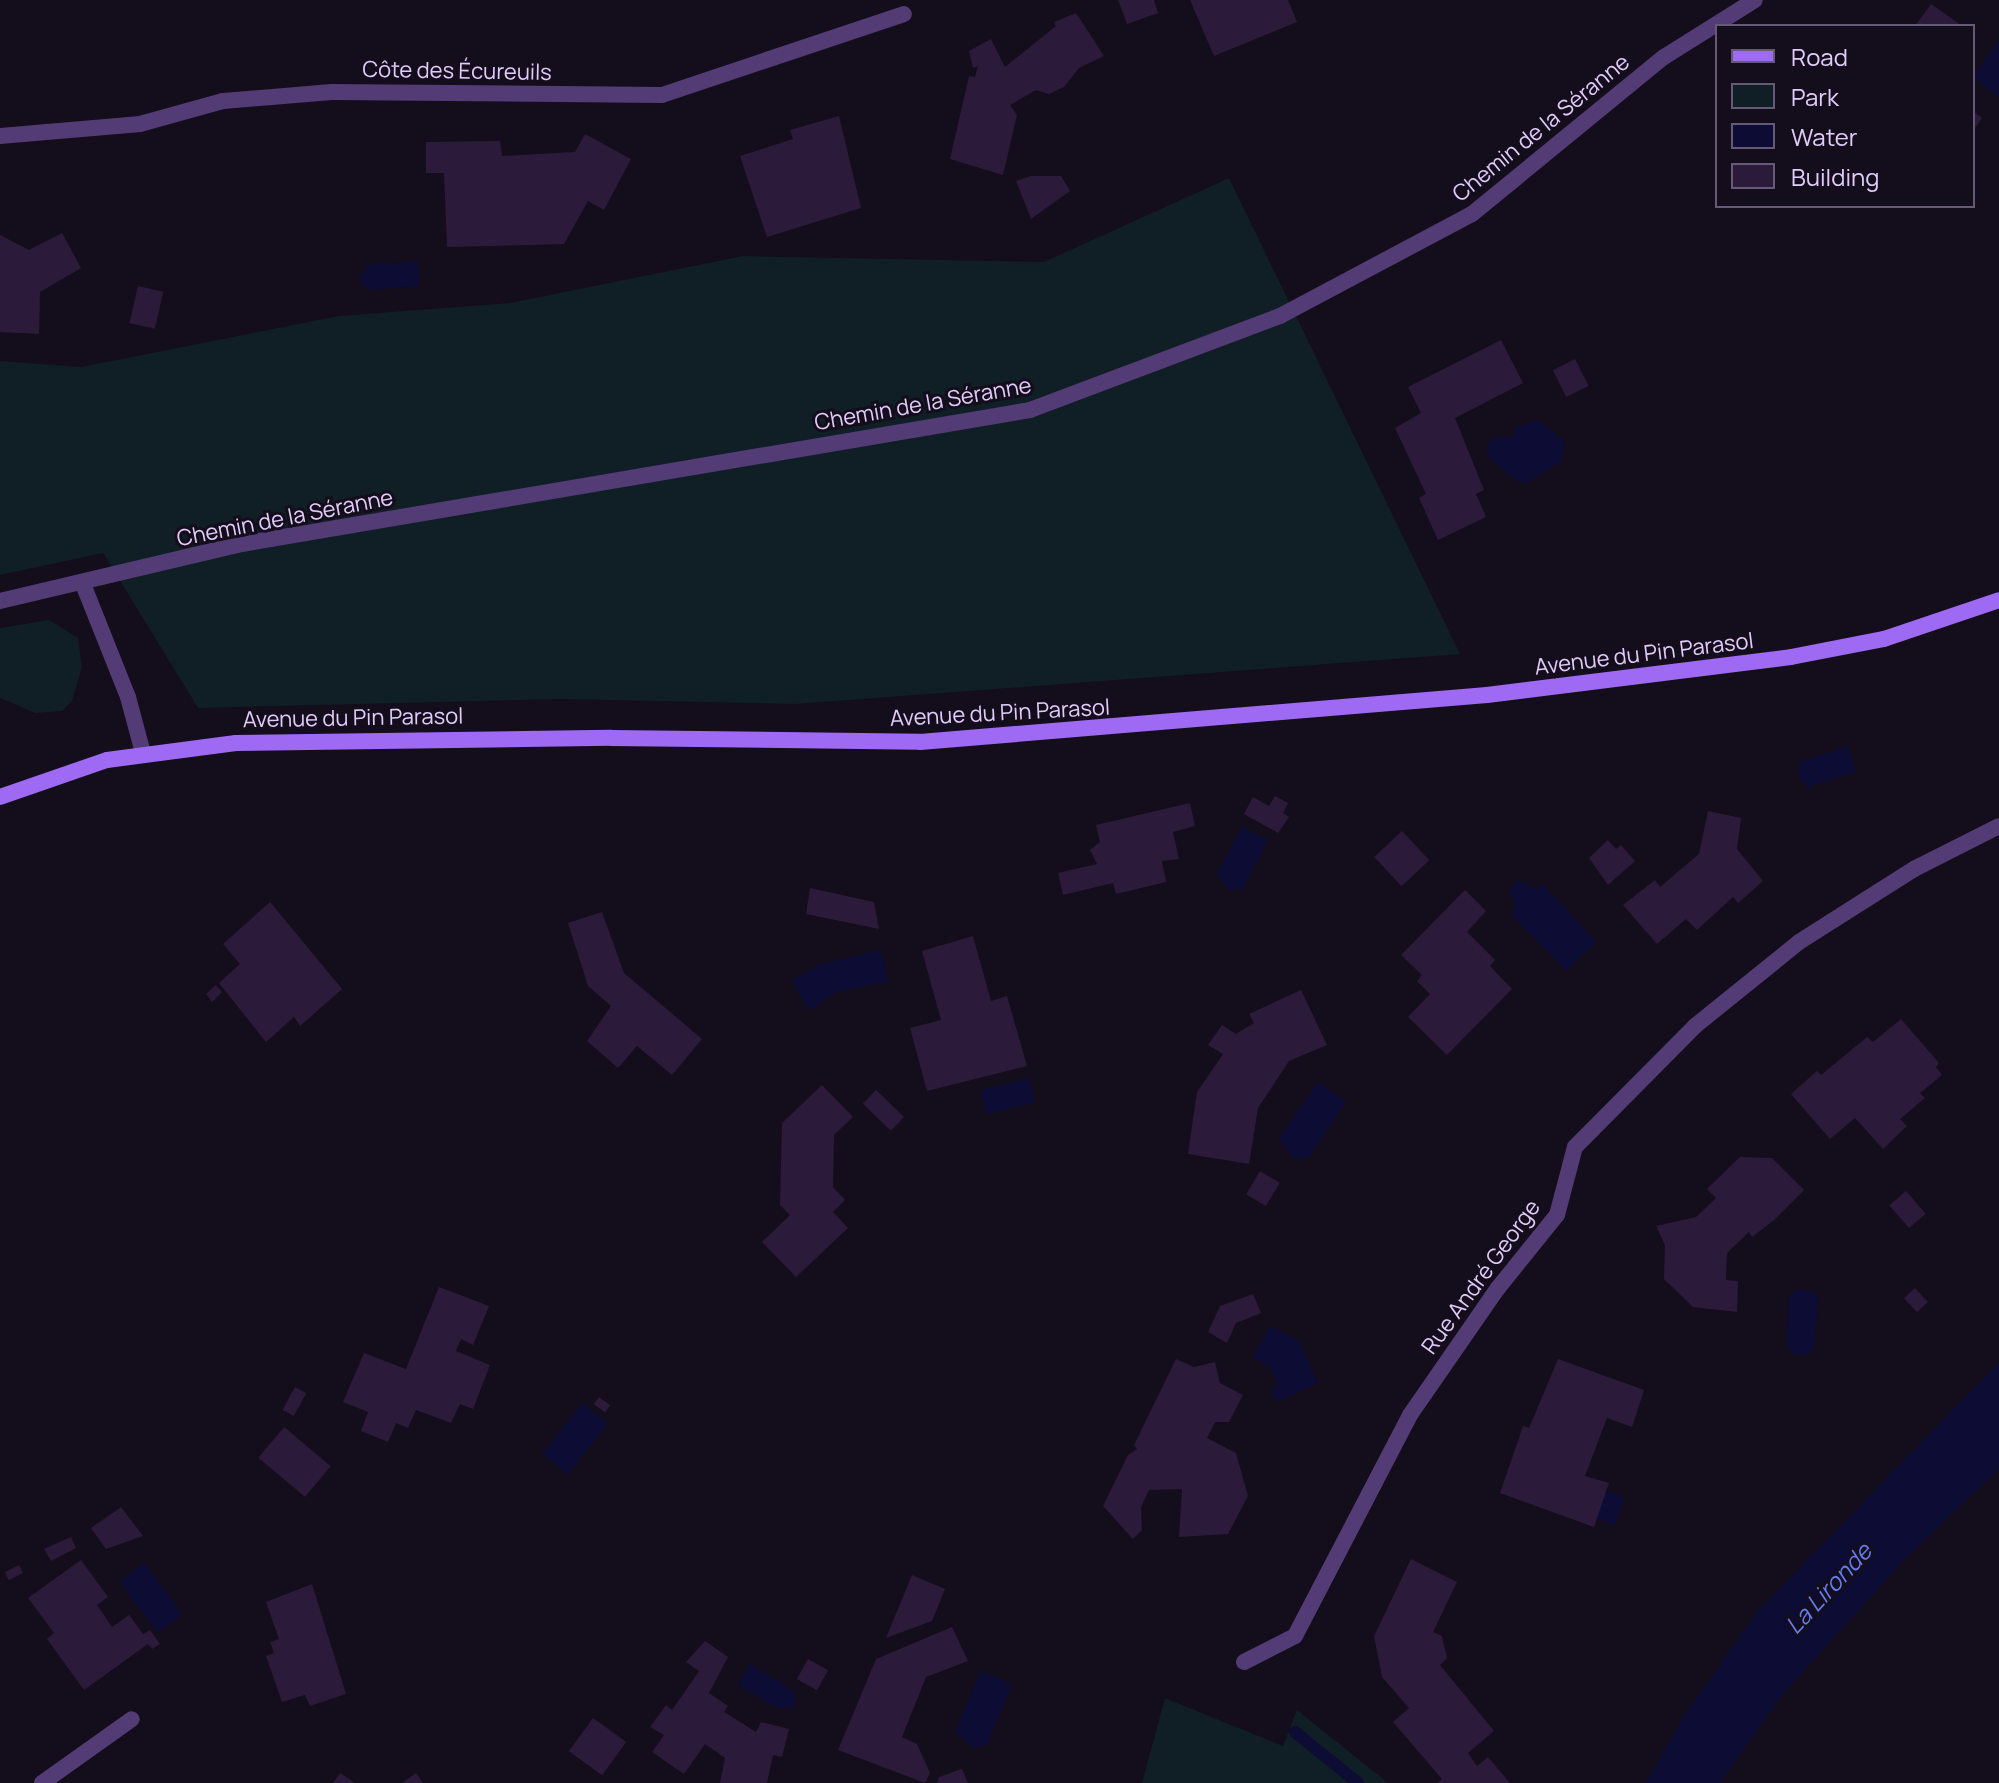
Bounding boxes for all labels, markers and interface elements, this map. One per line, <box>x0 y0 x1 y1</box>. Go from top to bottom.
legend <box>1715 24 1975 208</box>
text: Road <box>1791 40 1848 73</box>
street label: Chemin de la Séranne <box>1447 49 1635 207</box>
street label: Côte des Écureuils <box>362 56 552 86</box>
text: Park <box>1791 80 1839 113</box>
text: Water <box>1791 120 1858 153</box>
text: Building <box>1791 160 1879 193</box>
street label: Chemin de la Séranne <box>813 372 1033 436</box>
street label: Chemin de la Séranne <box>175 484 395 552</box>
street label: Avenue du Pin Parasol <box>1533 627 1755 681</box>
street label: Avenue du Pin Parasol <box>889 694 1111 732</box>
street label: Avenue du Pin Parasol <box>243 703 463 733</box>
street label: Rue André George <box>1416 1195 1546 1359</box>
water label: La Lironde <box>1779 1537 1877 1639</box>

